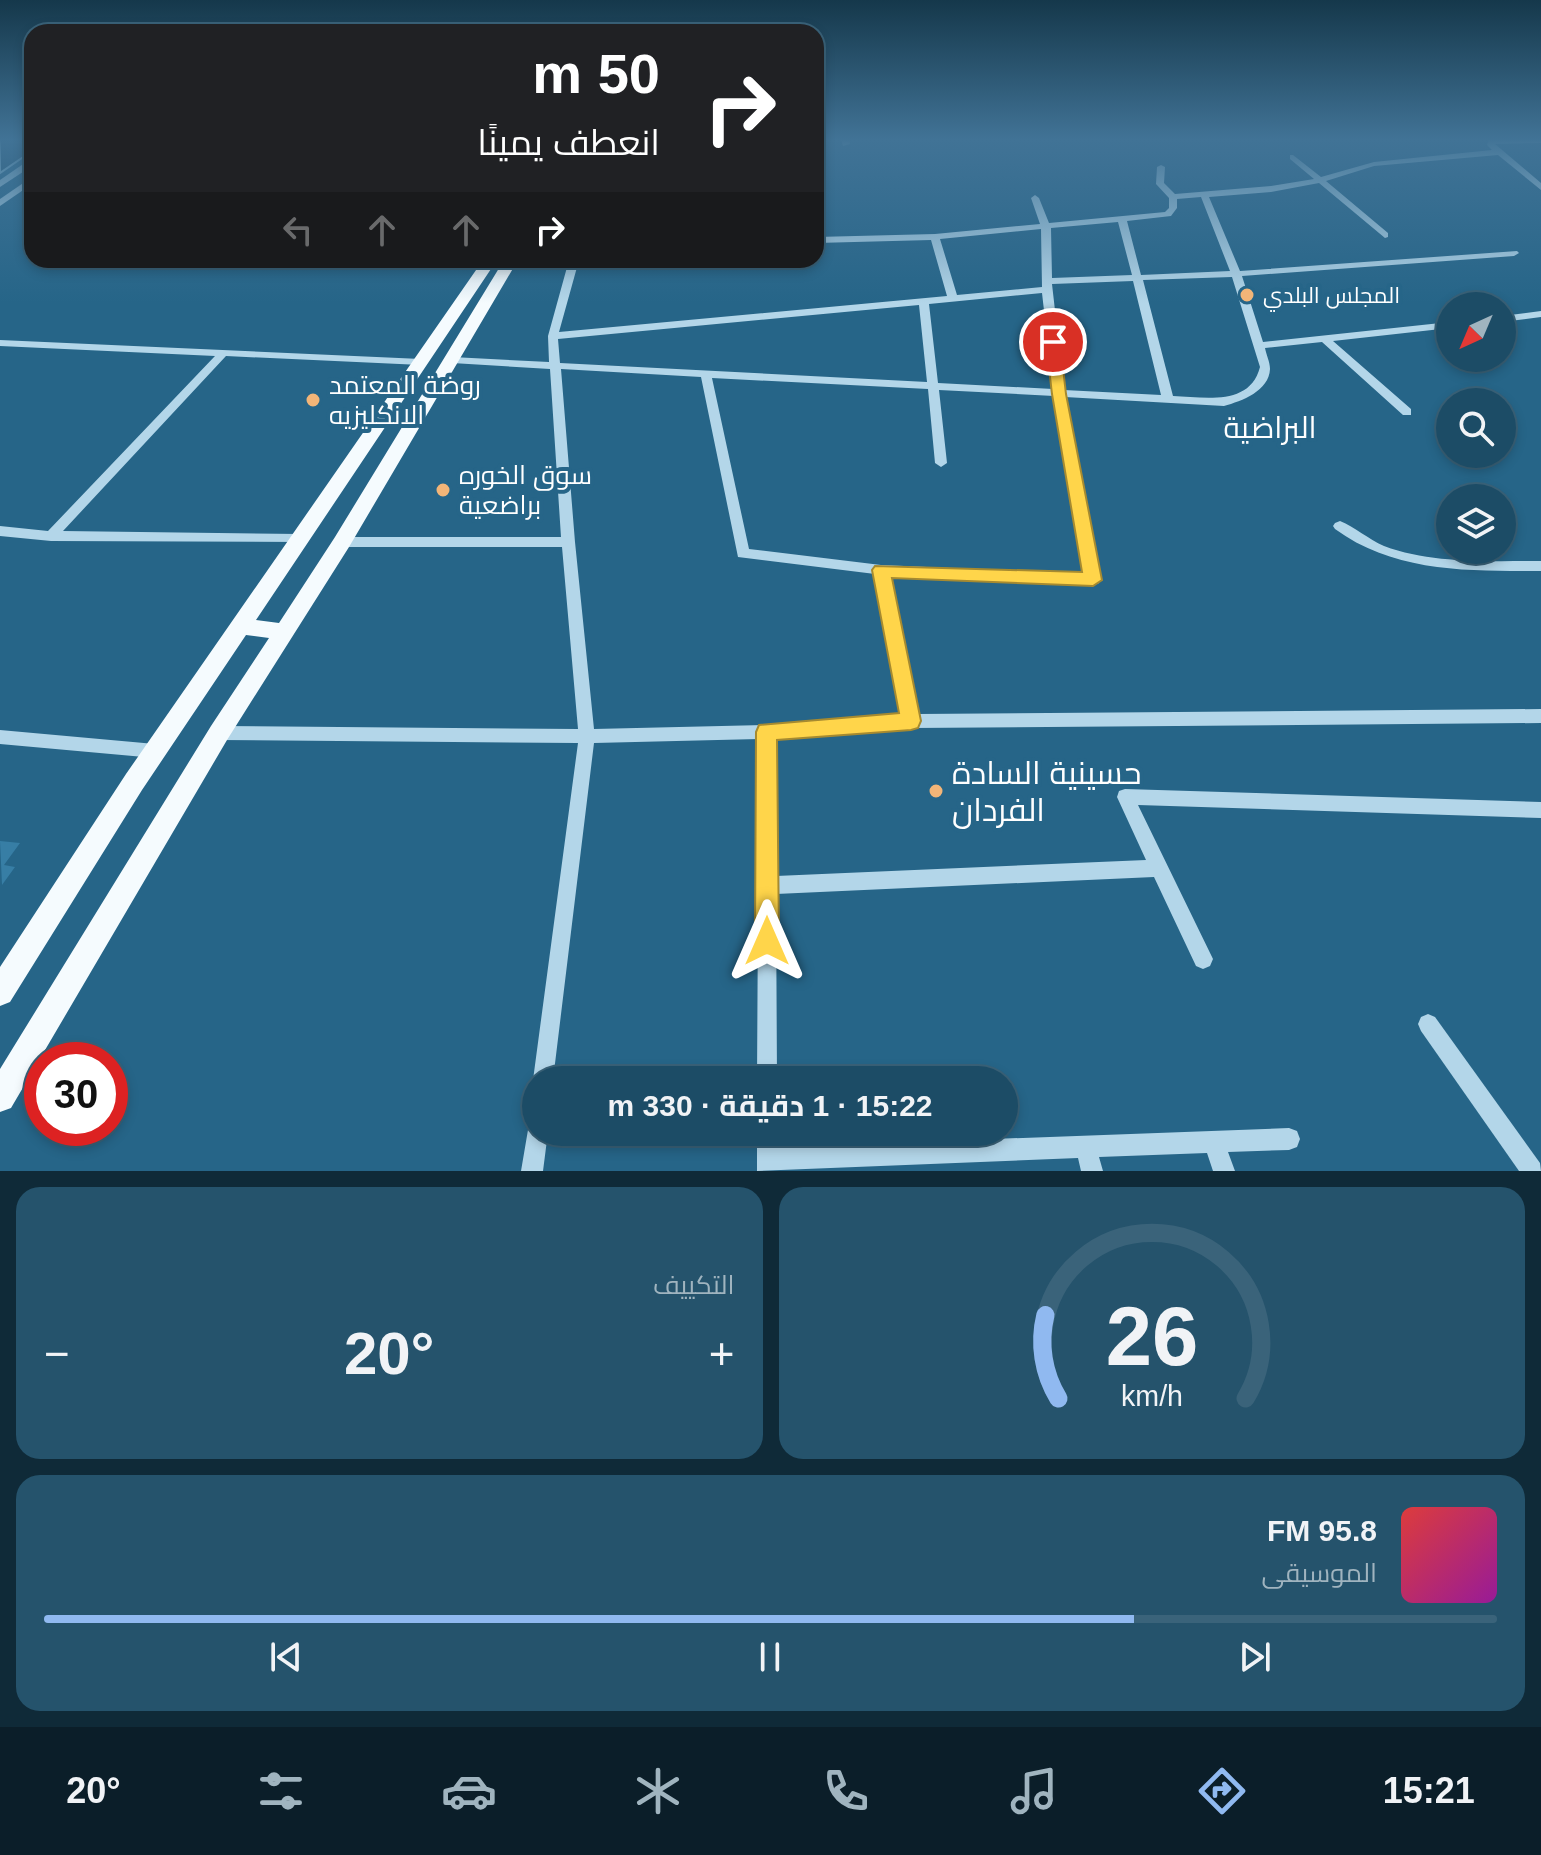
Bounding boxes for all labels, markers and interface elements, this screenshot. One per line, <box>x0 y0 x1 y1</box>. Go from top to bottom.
text: 50 m <box>532 42 660 105</box>
icon: right <box>688 56 792 160</box>
text: انعطف يمينًا <box>477 122 660 163</box>
icon: left <box>276 208 320 252</box>
icon: ahead <box>360 208 404 252</box>
icon: ahead <box>444 208 488 252</box>
icon: right <box>528 208 572 252</box>
place label: المجلس البلدي <box>1263 283 1400 312</box>
marker: المجلس البلدي <box>1238 286 1256 304</box>
north arrow <box>1436 292 1516 372</box>
map controls <box>1436 292 1516 564</box>
pin <box>1019 308 1087 376</box>
icon: arrive <box>1031 320 1075 364</box>
place label: روضة المعتمد الانكليزيه <box>329 370 481 430</box>
button: search <box>1436 388 1516 468</box>
marker: روضة المعتمد الانكليزيه <box>304 391 322 409</box>
district label: البراضية <box>1224 411 1316 445</box>
place label: سوق الخوره براضعية <box>459 460 592 520</box>
marker: سوق الخوره براضعية <box>434 481 452 499</box>
button: layers <box>1436 484 1516 564</box>
place label: حسينية السادة الفردان <box>952 755 1141 829</box>
marker: حسينية السادة الفردان <box>927 782 945 800</box>
position arrow <box>725 899 809 983</box>
speed limit sign: 30 <box>24 1042 128 1146</box>
text: 15:22 · 1 دقيقة · 330 m <box>608 1089 933 1122</box>
text: التكييف <box>653 1270 735 1300</box>
text: 26 <box>1105 1290 1198 1383</box>
text: 20° <box>344 1320 435 1387</box>
text: − <box>44 1329 70 1378</box>
text: + <box>709 1329 734 1378</box>
text: km/h <box>1121 1380 1183 1412</box>
text: 95.8 FM <box>1267 1514 1377 1547</box>
text: الموسيقى <box>1262 1558 1377 1588</box>
icon: previous <box>264 1635 308 1679</box>
icon: pause <box>748 1635 792 1679</box>
icon: next <box>1233 1635 1277 1679</box>
icon: filters <box>253 1763 309 1819</box>
icon: car <box>441 1763 497 1819</box>
icon: climate <box>630 1763 686 1819</box>
icon: phone <box>818 1763 874 1819</box>
icon: music <box>1006 1763 1062 1819</box>
icon: directions <box>1194 1763 1250 1819</box>
text: 20° <box>66 1770 121 1811</box>
text: 15:21 <box>1383 1770 1475 1811</box>

